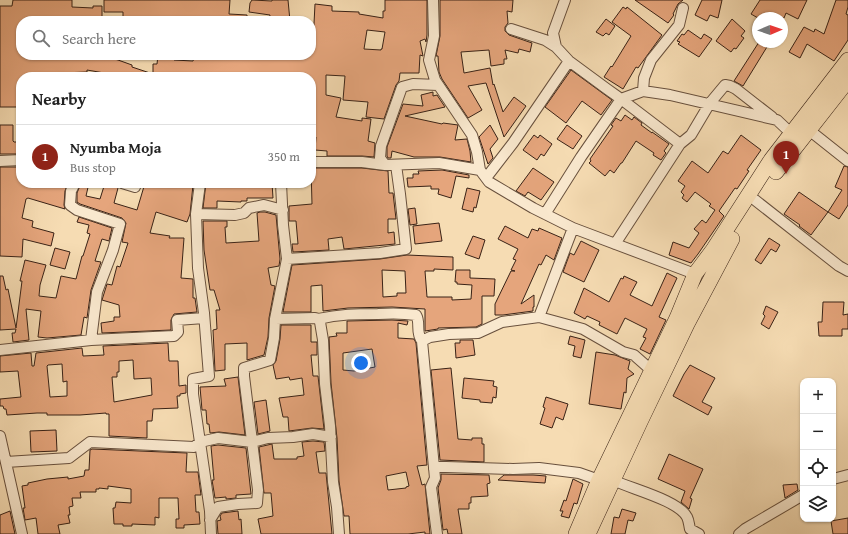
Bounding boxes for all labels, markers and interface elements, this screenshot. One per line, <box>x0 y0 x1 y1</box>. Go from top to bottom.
north arrow <box>752 12 788 48</box>
search box <box>16 16 316 60</box>
icon: search <box>30 27 52 49</box>
text: Search here <box>62 28 136 49</box>
text: Nearby <box>32 86 86 111</box>
text: Nyumba Moja <box>70 137 161 158</box>
pin: 1 <box>773 141 799 174</box>
text: 1 <box>42 147 48 166</box>
text: 350 m <box>268 147 300 166</box>
text: Bus stop <box>70 158 116 177</box>
your location <box>351 353 371 373</box>
map controls <box>800 378 836 522</box>
button: + <box>800 378 836 414</box>
button: − <box>800 414 836 450</box>
button: locate <box>800 450 836 486</box>
button: layers <box>800 486 836 522</box>

